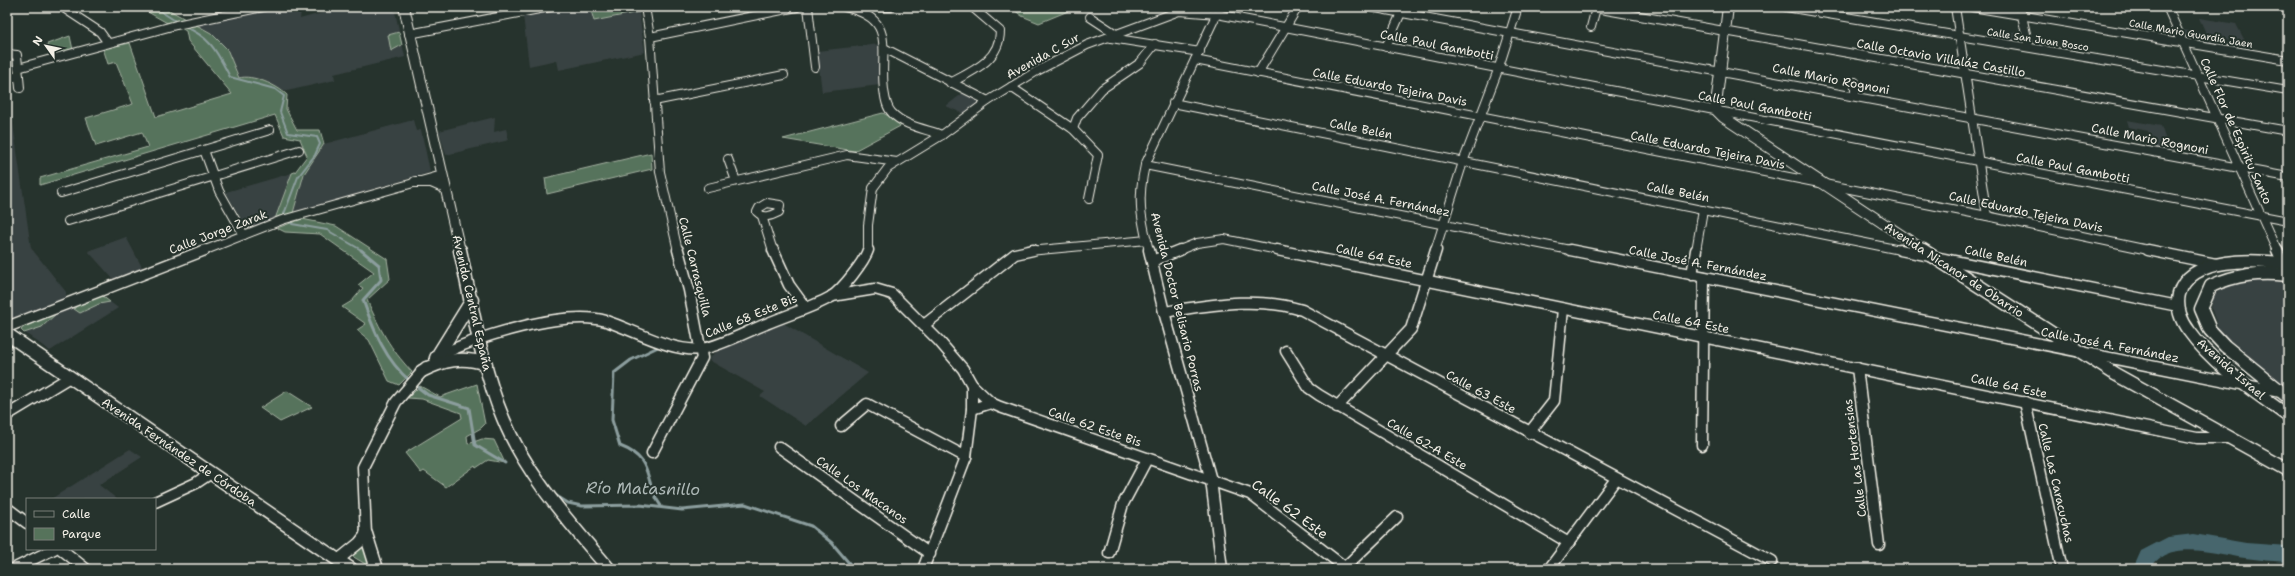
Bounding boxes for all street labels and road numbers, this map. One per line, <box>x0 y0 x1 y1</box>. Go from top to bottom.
street label: Calle Mario Guardia Jaen <box>2128 16 2254 51</box>
street label: Calle San Juan Bosco <box>1986 25 2090 54</box>
street label: Calle Paul Gambotti <box>1379 26 1495 64</box>
street label: Avenida C Sur <box>1004 29 1083 83</box>
street label: Calle Octavio Villaláz Castillo <box>1855 35 2027 81</box>
street label: Calle Flor de Espiritu Santo <box>2196 55 2276 207</box>
street label: Calle Mario Rognoni <box>1771 60 1891 98</box>
street label: Calle Eduardo Tejeira Davis <box>1311 64 1469 110</box>
street label: Calle Paul Gambotti <box>1697 87 1813 125</box>
street label: Calle Belén <box>1328 115 1394 143</box>
street label: Calle Mario Rognoni <box>2090 120 2210 158</box>
street label: Calle Eduardo Tejeira Davis <box>1629 127 1787 173</box>
street label: Calle Paul Gambotti <box>2015 149 2131 187</box>
street label: Calle José A. Fernández <box>1311 178 1451 220</box>
street label: Calle Belén <box>1645 178 1711 206</box>
street label: Calle Eduardo Tejeira Davis <box>1947 188 2105 236</box>
street label: Calle Jorge Zarak <box>167 206 269 258</box>
street label: Avenida Doctor Belisario Porras <box>1147 211 1207 393</box>
street label: Calle Carrasquilla <box>675 215 715 319</box>
street label: Avenida Nicanor de Obarrio <box>1881 219 2027 321</box>
street label: Avenida Central España <box>449 233 496 373</box>
street label: Calle 64 Este <box>1334 240 1414 272</box>
street label: Calle José A. Fernández <box>1628 242 1768 284</box>
street label: Calle Belén <box>1963 242 2029 270</box>
street label: Calle 68 Este Bis <box>703 290 799 342</box>
street label: Calle 64 Este <box>1651 307 1731 337</box>
street label: Calle José A. Fernández <box>2040 324 2180 366</box>
street label: Avenida Israel <box>2193 335 2269 403</box>
street label: Calle 63 Este <box>1443 367 1519 417</box>
street label: Calle 64 Este <box>1969 370 2049 402</box>
street label: Avenida Fernández de Córdoba <box>98 394 260 510</box>
street label: Calle Las Hortensias <box>1840 398 1870 518</box>
street label: Calle 62 Este Bis <box>1046 404 1144 450</box>
street label: Calle 62-A Este <box>1384 415 1470 474</box>
street label: Calle Las Caracuchas <box>2034 422 2078 544</box>
street label: Calle Los Macanos <box>813 452 911 528</box>
street label: Calle 62 Este <box>1248 475 1332 543</box>

